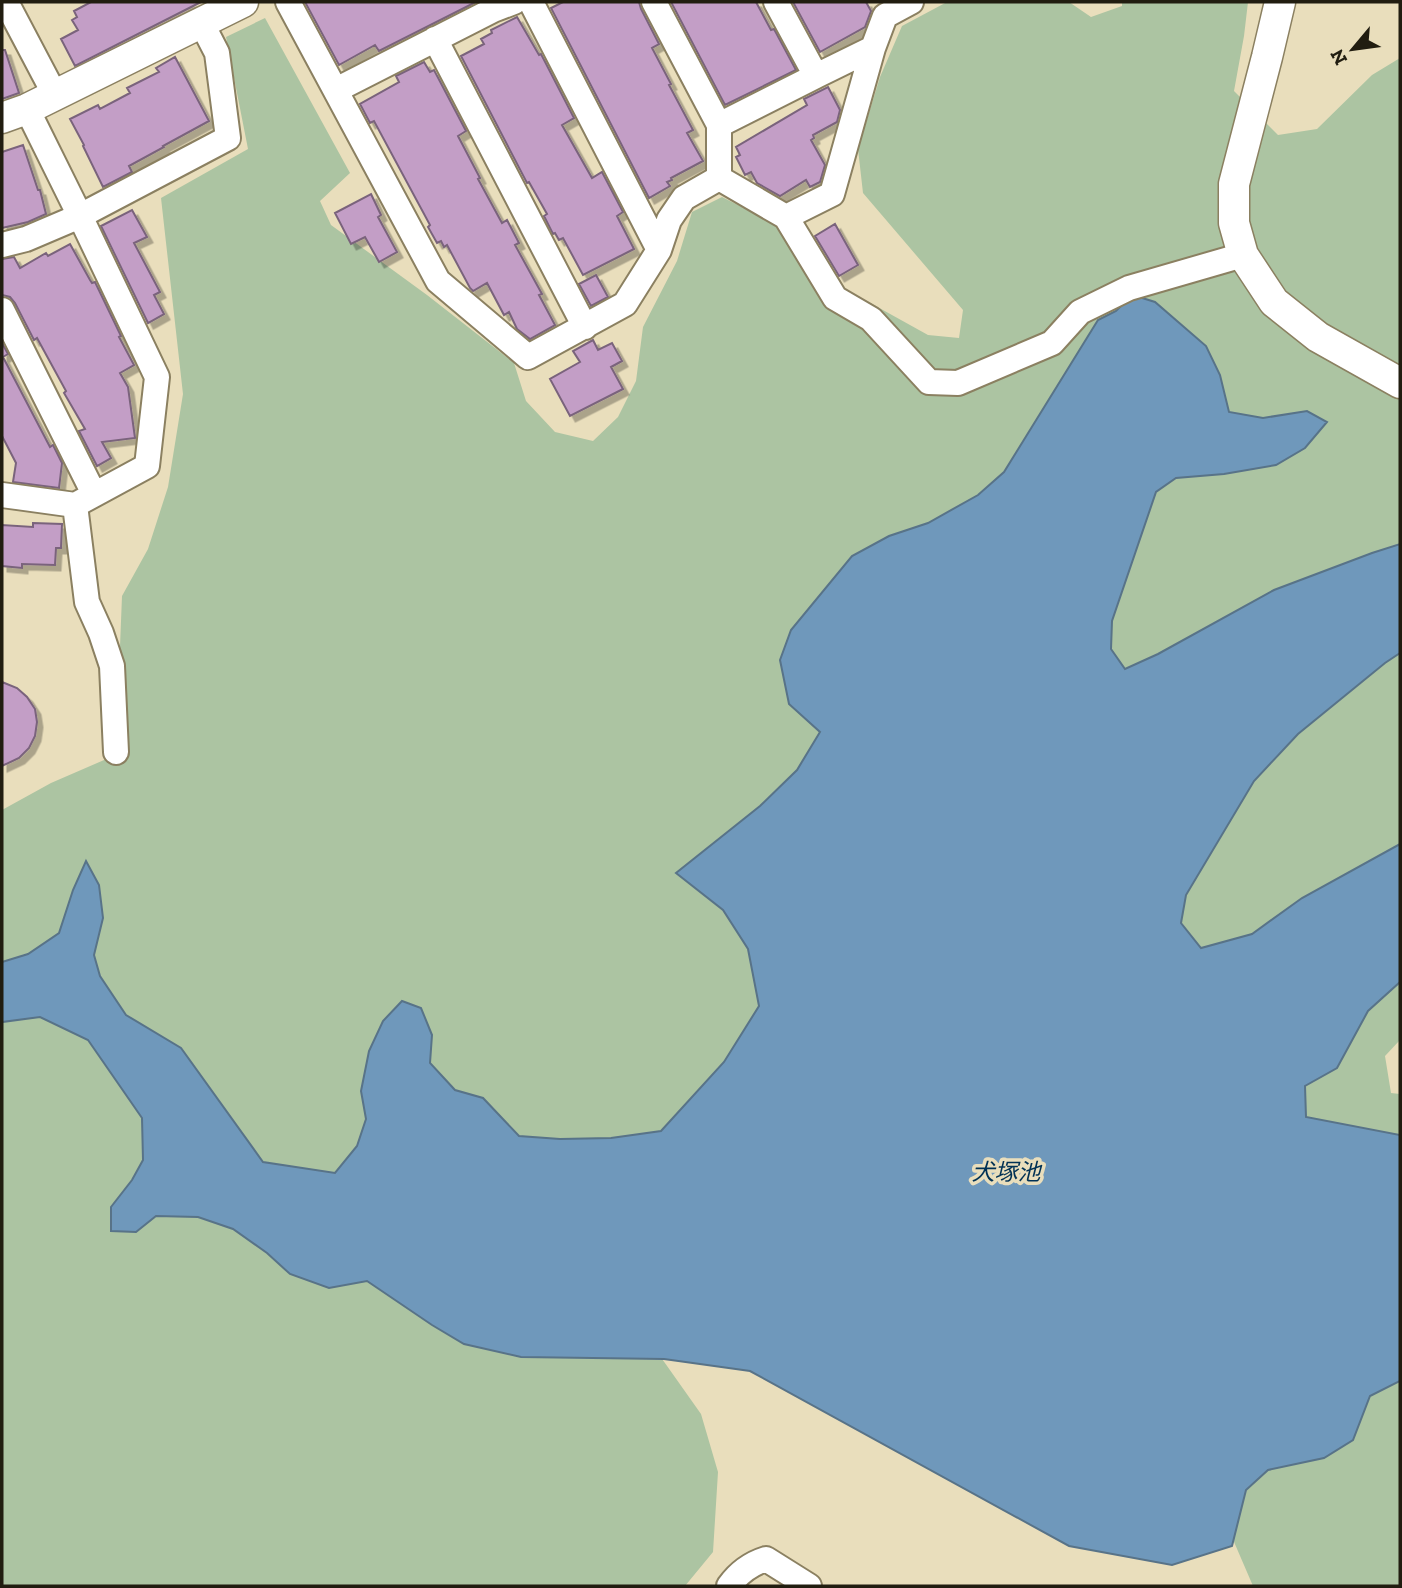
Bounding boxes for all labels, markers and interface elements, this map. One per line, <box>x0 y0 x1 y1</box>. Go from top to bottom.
north arrow <box>1318 14 1388 84</box>
text: N <box>1325 45 1352 69</box>
water label: 犬塚池 <box>972 1158 1043 1186</box>

